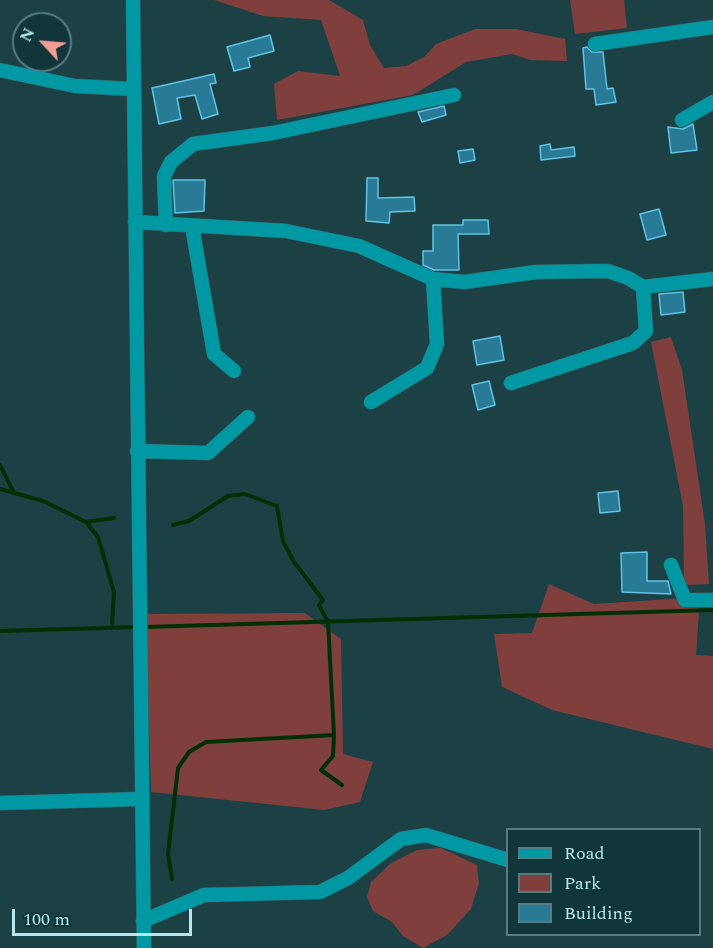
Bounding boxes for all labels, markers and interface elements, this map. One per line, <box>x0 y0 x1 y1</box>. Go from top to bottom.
north arrow <box>12 12 72 72</box>
text: N <box>14 24 41 46</box>
legend <box>506 828 701 936</box>
text: Road <box>564 840 605 867</box>
text: Park <box>564 870 601 897</box>
scale bar <box>15 897 195 935</box>
text: Building <box>564 900 633 927</box>
text: 100 m <box>23 906 70 933</box>

